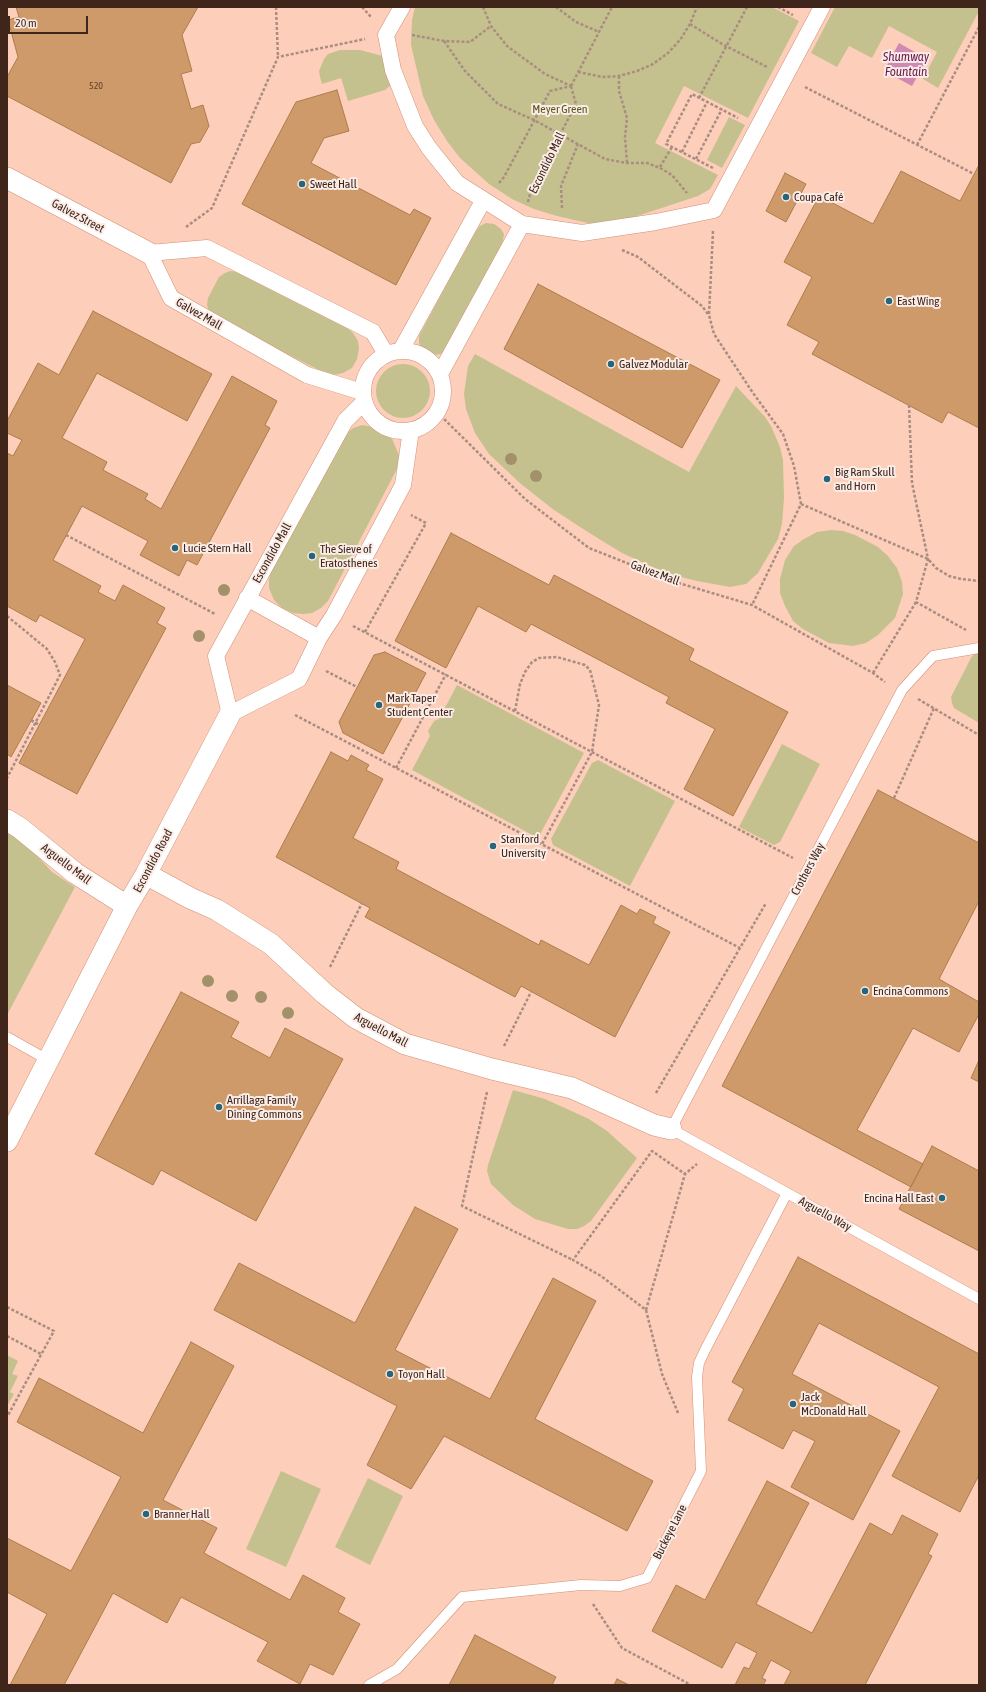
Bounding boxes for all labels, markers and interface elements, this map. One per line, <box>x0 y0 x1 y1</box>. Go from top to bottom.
scale bar <box>10 8 90 34</box>
text: 20 m <box>15 16 37 30</box>
water label: Shumway Fountain <box>883 49 929 80</box>
house number: 520 <box>89 80 103 92</box>
park label: Meyer Green <box>532 102 588 116</box>
street label: Escondido Mall <box>526 130 568 196</box>
place label: Sweet Hall <box>310 177 357 191</box>
marker: Sweet Hall <box>297 179 307 189</box>
place label: Coupa Café <box>794 190 843 204</box>
marker: Coupa Café <box>781 192 791 202</box>
street label: Galvez Street <box>49 196 107 236</box>
place label: East Wing <box>897 294 939 308</box>
street label: Galvez Mall <box>173 295 225 333</box>
marker: East Wing <box>884 296 894 306</box>
place label: Galvez Modular <box>619 357 688 371</box>
marker: Galvez Modular <box>606 359 616 369</box>
place label: Big Ram Skull and Horn <box>835 465 895 493</box>
marker: Big Ram Skull and Horn <box>822 474 832 484</box>
street label: Escondido Mall <box>250 520 294 586</box>
place label: Lucie Stern Hall <box>183 541 251 555</box>
place label: The Sieve of Eratosthenes <box>320 542 377 570</box>
marker: Lucie Stern Hall <box>170 543 180 553</box>
marker: The Sieve of Eratosthenes <box>307 551 317 561</box>
street label: Galvez Mall <box>628 557 682 589</box>
place label: Mark Taper Student Center <box>387 691 452 719</box>
marker: Mark Taper Student Center <box>374 700 384 710</box>
street label: Escondido Road <box>130 827 176 895</box>
place label: Stanford University <box>501 832 546 860</box>
street label: Crothers Way <box>788 840 828 898</box>
street label: Arguello Mall <box>38 841 94 887</box>
marker: Stanford University <box>488 841 498 851</box>
place label: Encina Commons <box>873 984 948 998</box>
marker: Encina Commons <box>860 986 870 996</box>
street label: Arguello Mall <box>352 1010 410 1050</box>
place label: Arrillaga Family Dining Commons <box>227 1093 302 1121</box>
marker: Arrillaga Family Dining Commons <box>214 1102 224 1112</box>
place label: Encina Hall East <box>864 1191 934 1205</box>
marker: Encina Hall East <box>937 1193 947 1203</box>
street label: Arguello Way <box>796 1194 854 1234</box>
place label: Toyon Hall <box>398 1367 445 1381</box>
marker: Toyon Hall <box>385 1369 395 1379</box>
place label: Jack McDonald Hall <box>801 1390 867 1418</box>
marker: Jack McDonald Hall <box>788 1399 798 1409</box>
street label: Buckeye Lane <box>650 1502 690 1562</box>
place label: Branner Hall <box>154 1507 210 1521</box>
marker: Branner Hall <box>141 1509 151 1519</box>

